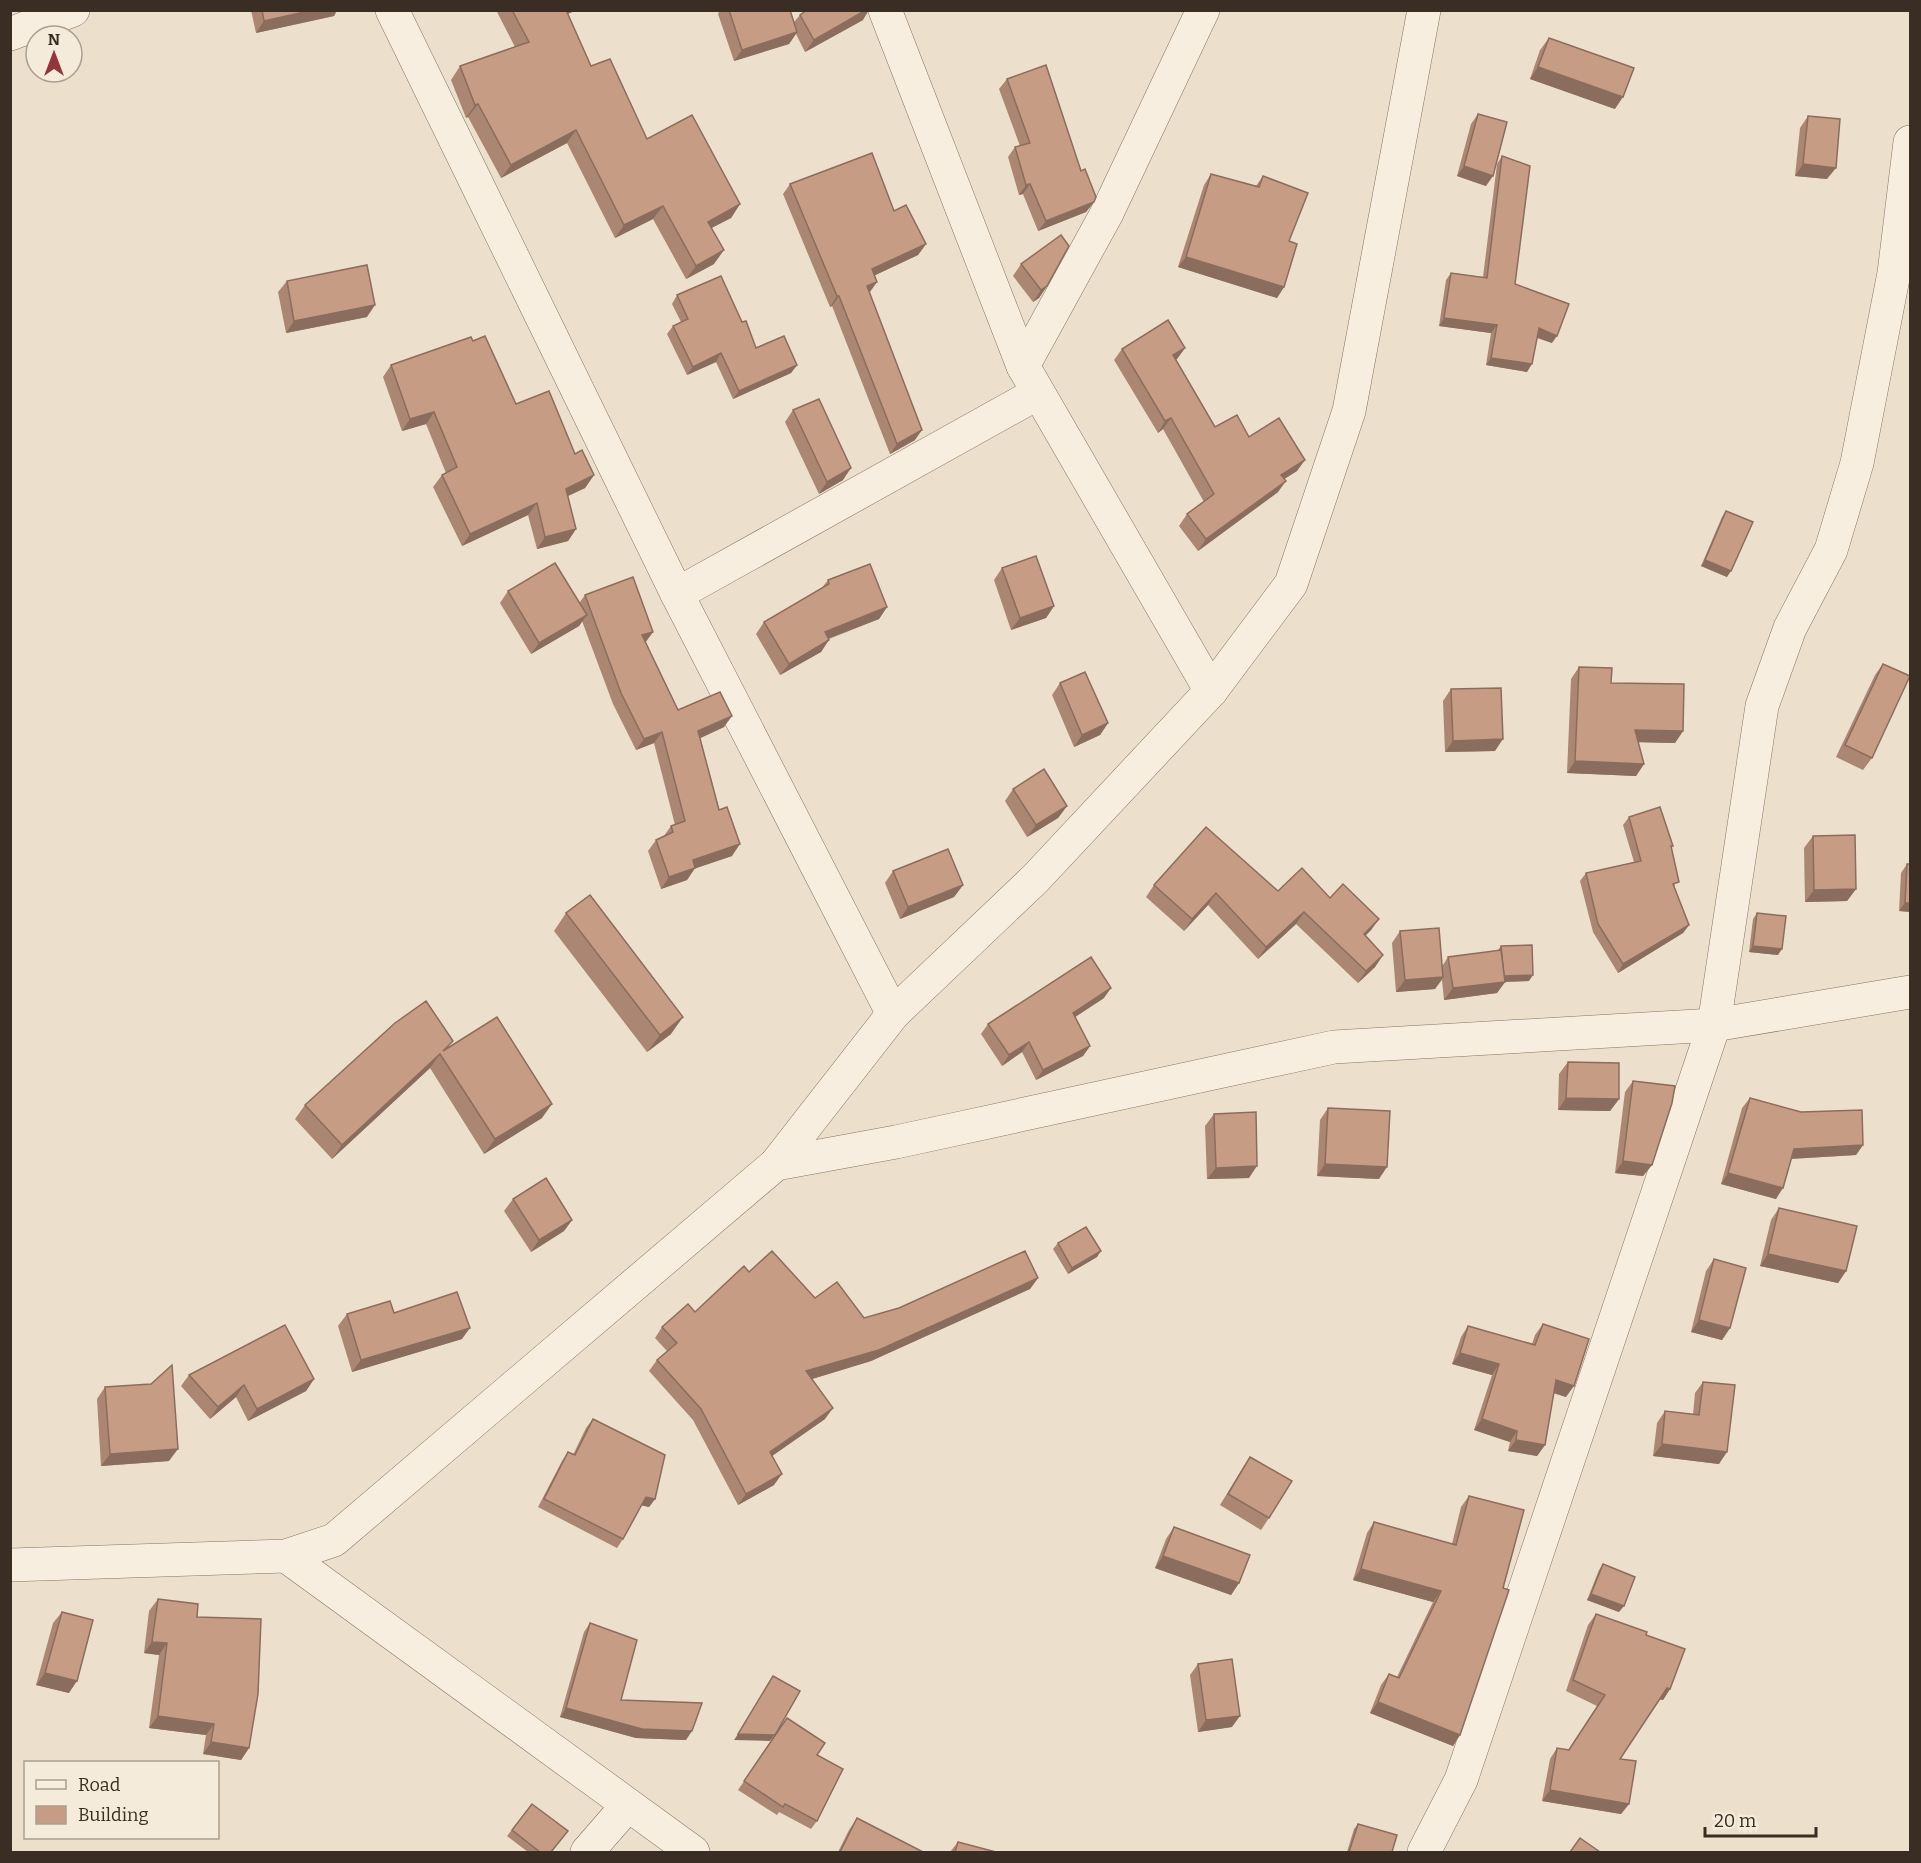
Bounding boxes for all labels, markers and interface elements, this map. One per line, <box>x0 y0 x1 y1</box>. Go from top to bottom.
north arrow <box>24 24 84 84</box>
text: N <box>48 30 60 49</box>
legend <box>24 1761 219 1839</box>
text: Road <box>78 1774 121 1796</box>
scale bar <box>1705 1800 1816 1838</box>
text: Building <box>78 1804 149 1826</box>
text: 20 m <box>1714 1810 1756 1832</box>

